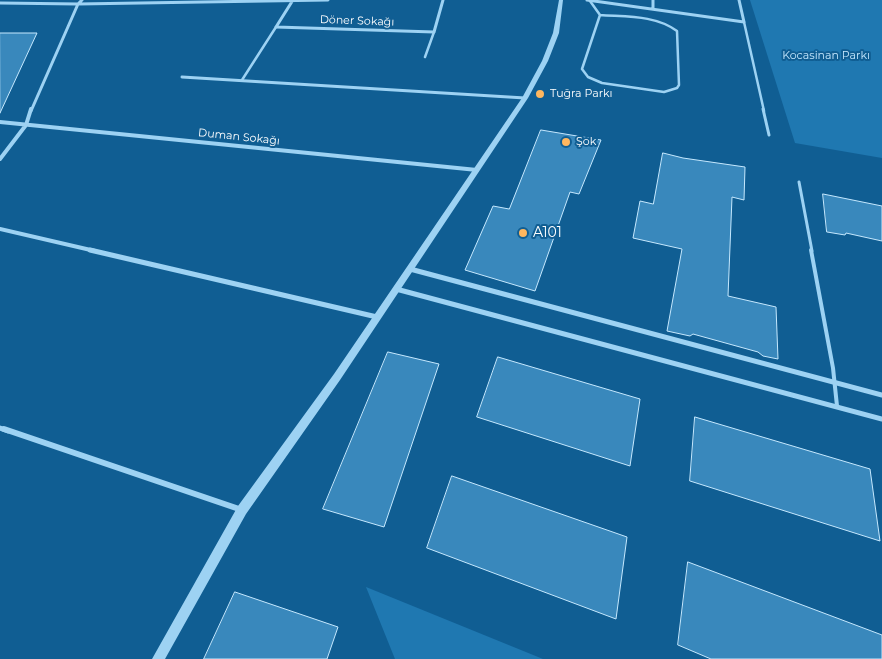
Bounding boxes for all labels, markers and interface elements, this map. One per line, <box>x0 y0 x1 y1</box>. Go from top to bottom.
street label: Döner Sokağı <box>320 13 394 29</box>
park label: Kocasinan Parkı <box>782 49 870 63</box>
place label: Tuğra Parkı <box>550 87 612 101</box>
marker: Tuğra Parkı <box>534 88 546 100</box>
street label: Duman Sokağı <box>197 126 281 148</box>
place label: Şok <box>576 135 596 149</box>
marker: Şok <box>560 136 572 148</box>
place label: A101 <box>533 225 562 241</box>
marker: A101 <box>517 227 529 239</box>

